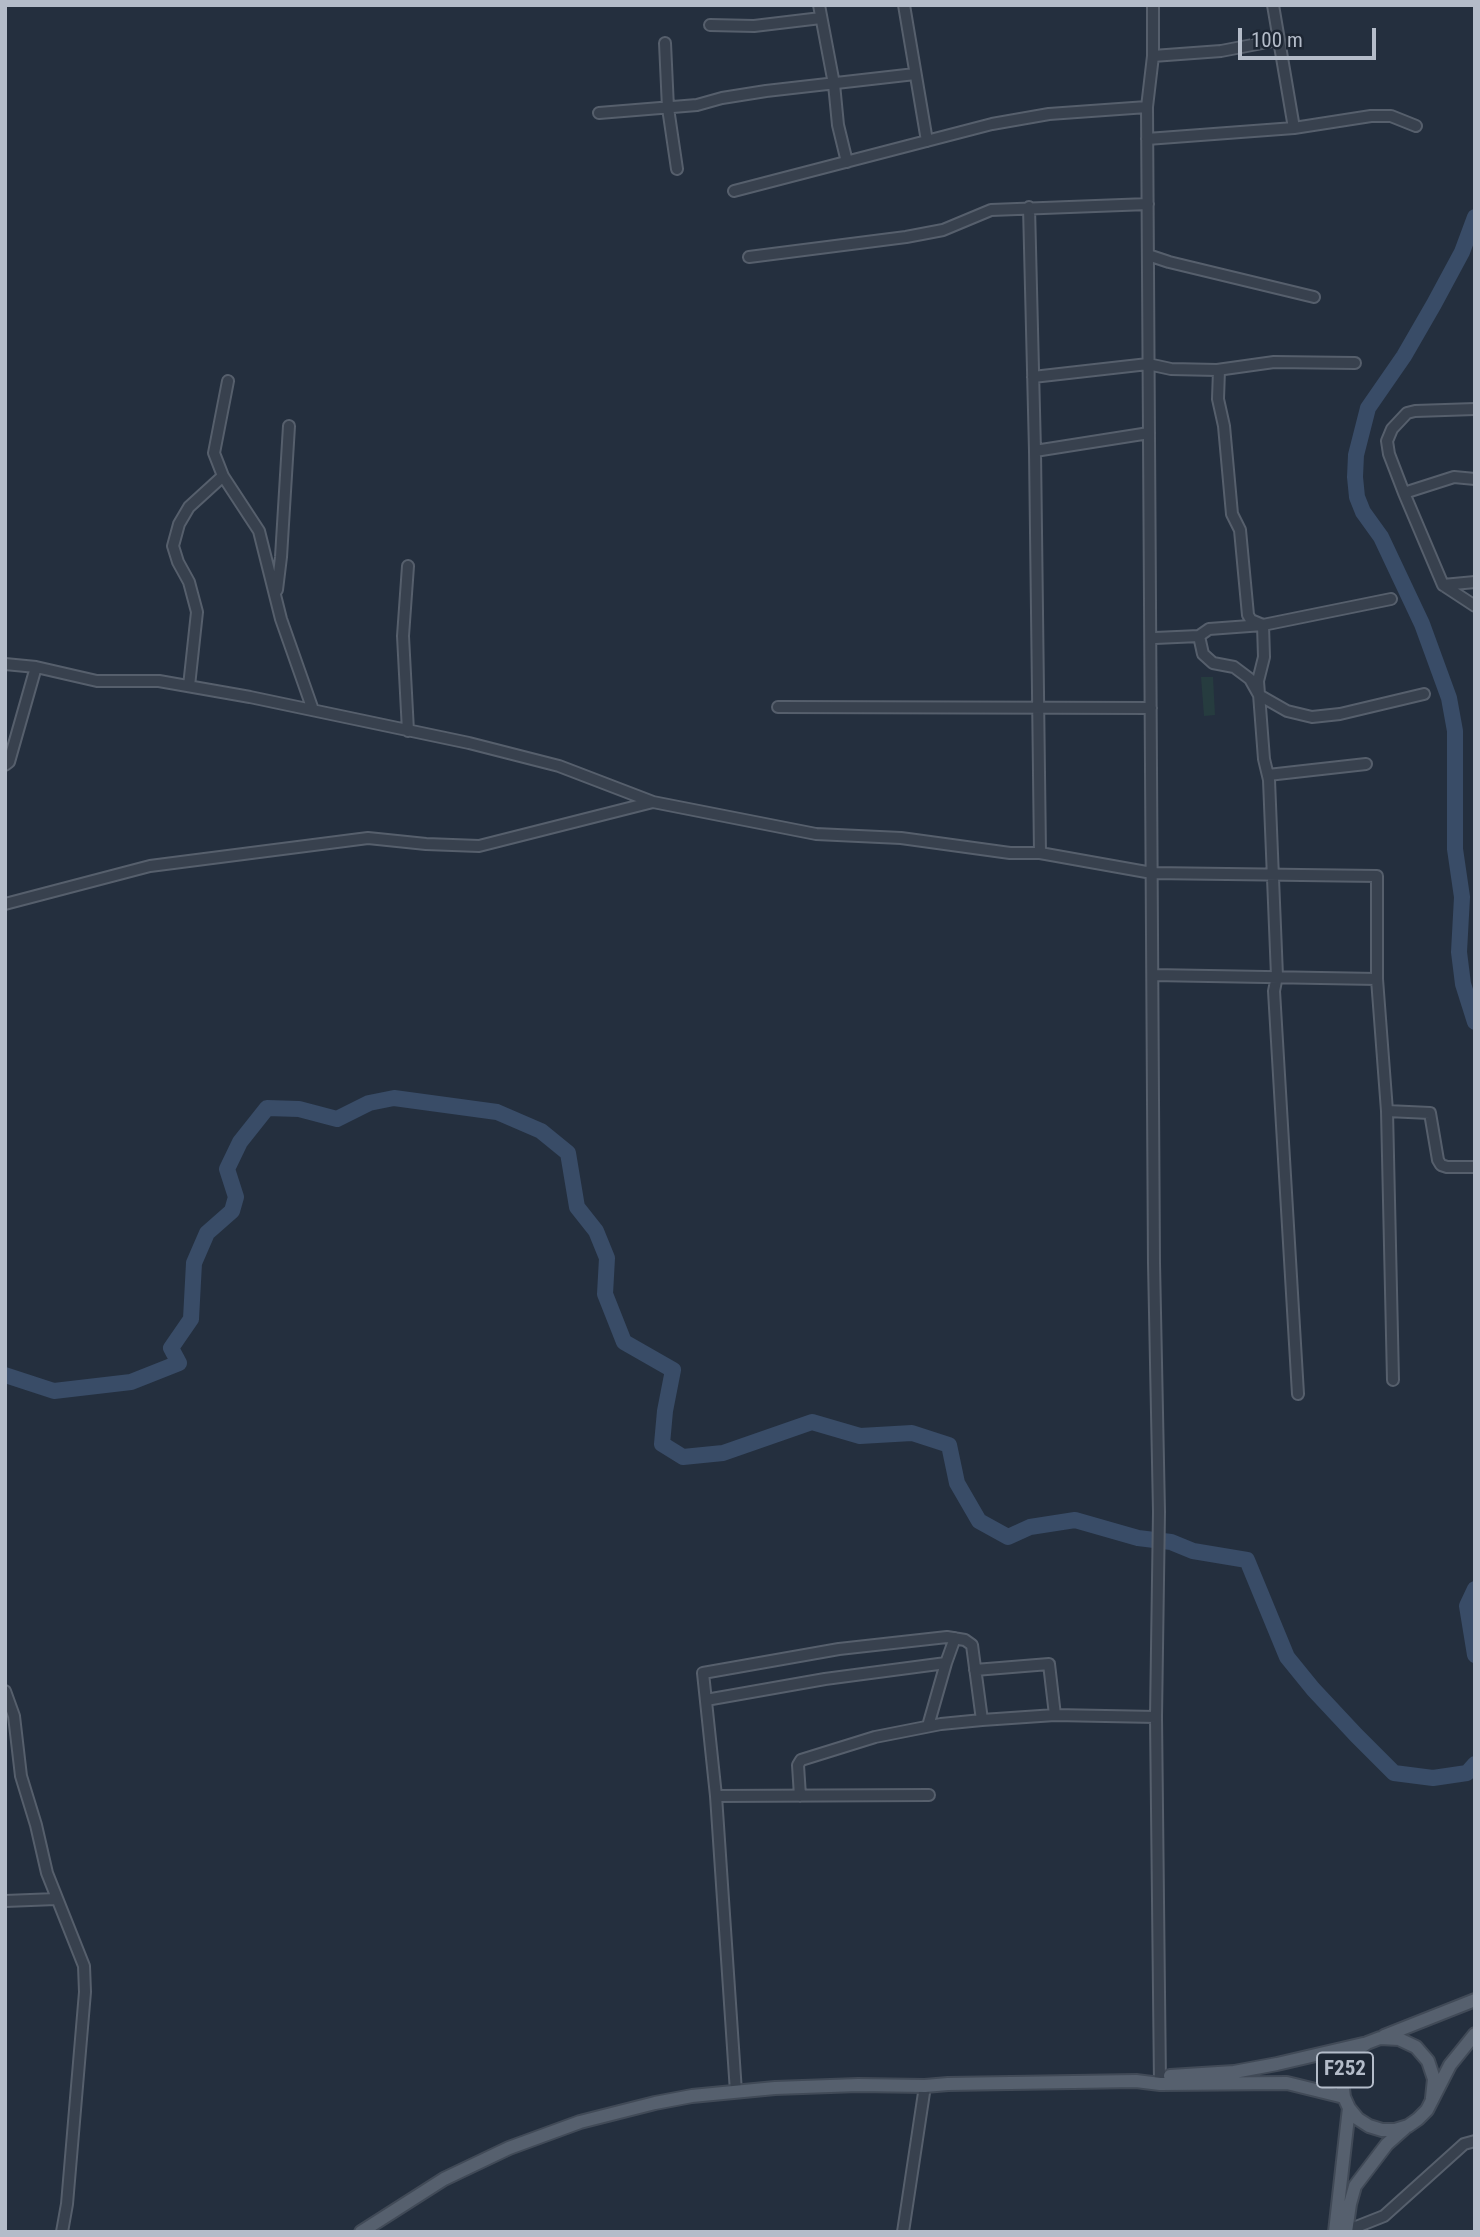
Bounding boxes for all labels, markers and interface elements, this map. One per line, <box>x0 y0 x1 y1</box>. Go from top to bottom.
scale bar <box>1242 14 1380 58</box>
text: 100 m <box>1251 28 1303 52</box>
road number: F252 <box>1317 2052 1373 2088</box>

